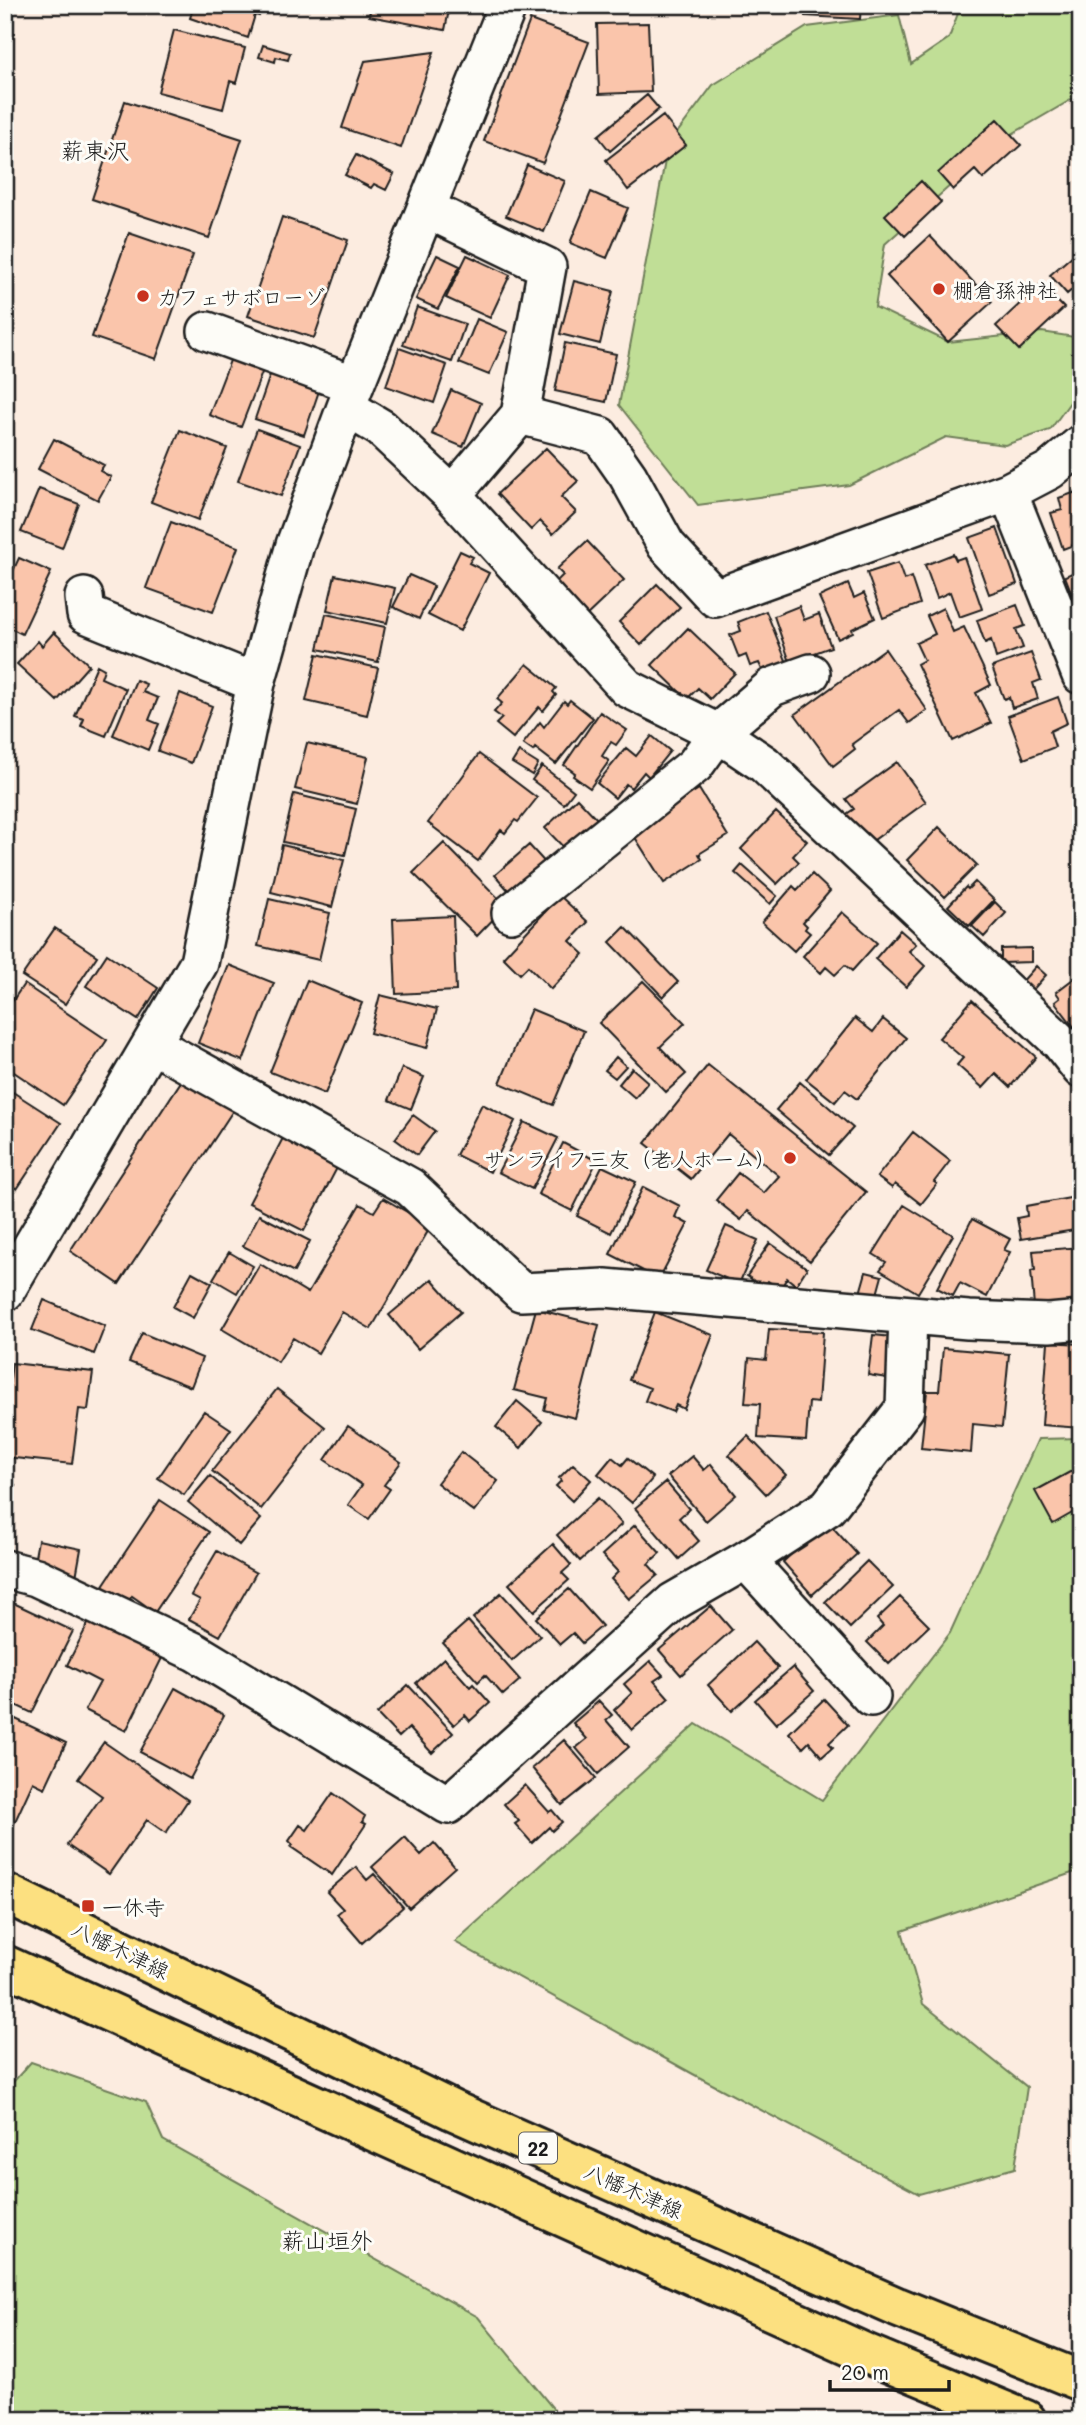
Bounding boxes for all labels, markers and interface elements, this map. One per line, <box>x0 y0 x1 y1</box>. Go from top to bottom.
district label: 薪東沢 <box>61 135 130 165</box>
place label: 棚倉孫神社 <box>953 276 1058 303</box>
marker: 棚倉孫神社 <box>931 281 947 297</box>
place label: カフェサボローゾ <box>157 283 325 310</box>
marker: カフェサボローゾ <box>135 288 151 304</box>
place label: サンライフ三友（老人ホーム） <box>484 1145 776 1172</box>
marker: サンライフ三友（老人ホーム） <box>782 1150 798 1166</box>
place label: 一休寺 <box>102 1893 165 1920</box>
marker: 一休寺 <box>80 1898 96 1914</box>
street label: 八幡木津線 <box>68 1914 174 1984</box>
road number: 22 <box>519 2132 557 2164</box>
street label: 八幡木津線 <box>581 2156 687 2224</box>
district label: 薪山垣外 <box>281 2225 373 2255</box>
scale bar <box>830 2348 950 2392</box>
text: 20 m <box>841 2358 889 2385</box>

